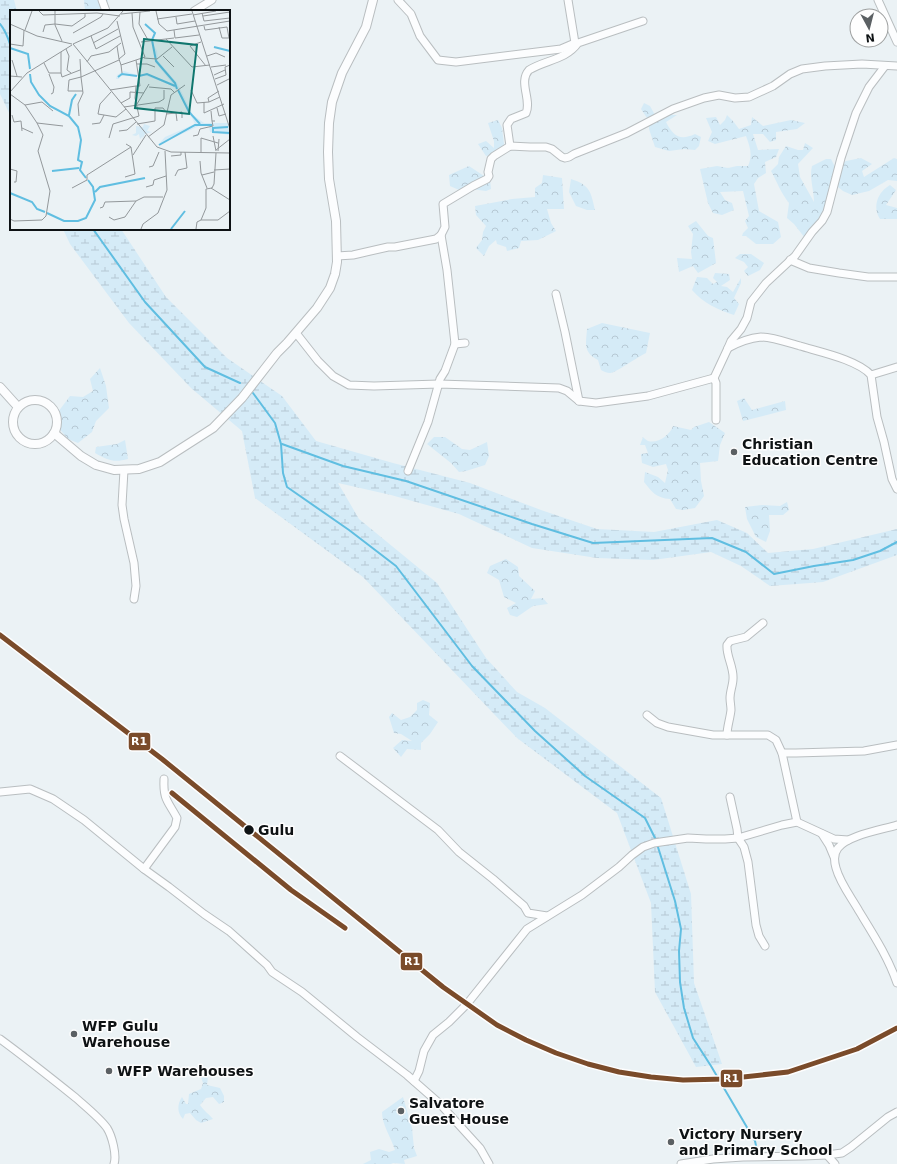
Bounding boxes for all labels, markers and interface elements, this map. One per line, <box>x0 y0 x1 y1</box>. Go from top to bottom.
north arrow <box>849 8 889 48</box>
inset map <box>10 10 230 230</box>
text: N <box>865 30 876 44</box>
place label: Christian Education Centre <box>742 436 878 468</box>
marker: Christian Education Centre <box>729 447 739 457</box>
line badge: R1 <box>128 732 151 751</box>
text: R1 <box>131 735 147 748</box>
place label: Gulu <box>258 822 294 838</box>
marker: Gulu <box>242 823 256 837</box>
line badge: R1 <box>400 952 423 971</box>
text: R1 <box>404 955 420 968</box>
place label: WFP Gulu Warehouse <box>82 1018 170 1050</box>
marker: WFP Gulu Warehouse <box>69 1029 79 1039</box>
place label: WFP Warehouses <box>117 1063 254 1079</box>
marker: WFP Warehouses <box>104 1066 114 1076</box>
line badge: R1 <box>720 1069 743 1088</box>
text: R1 <box>723 1072 739 1085</box>
place label: Salvatore Guest House <box>409 1095 509 1127</box>
marker: Salvatore Guest House <box>396 1106 406 1116</box>
place label: Victory Nursery and Primary School <box>679 1126 833 1158</box>
marker: Victory Nursery and Primary School <box>666 1137 676 1147</box>

